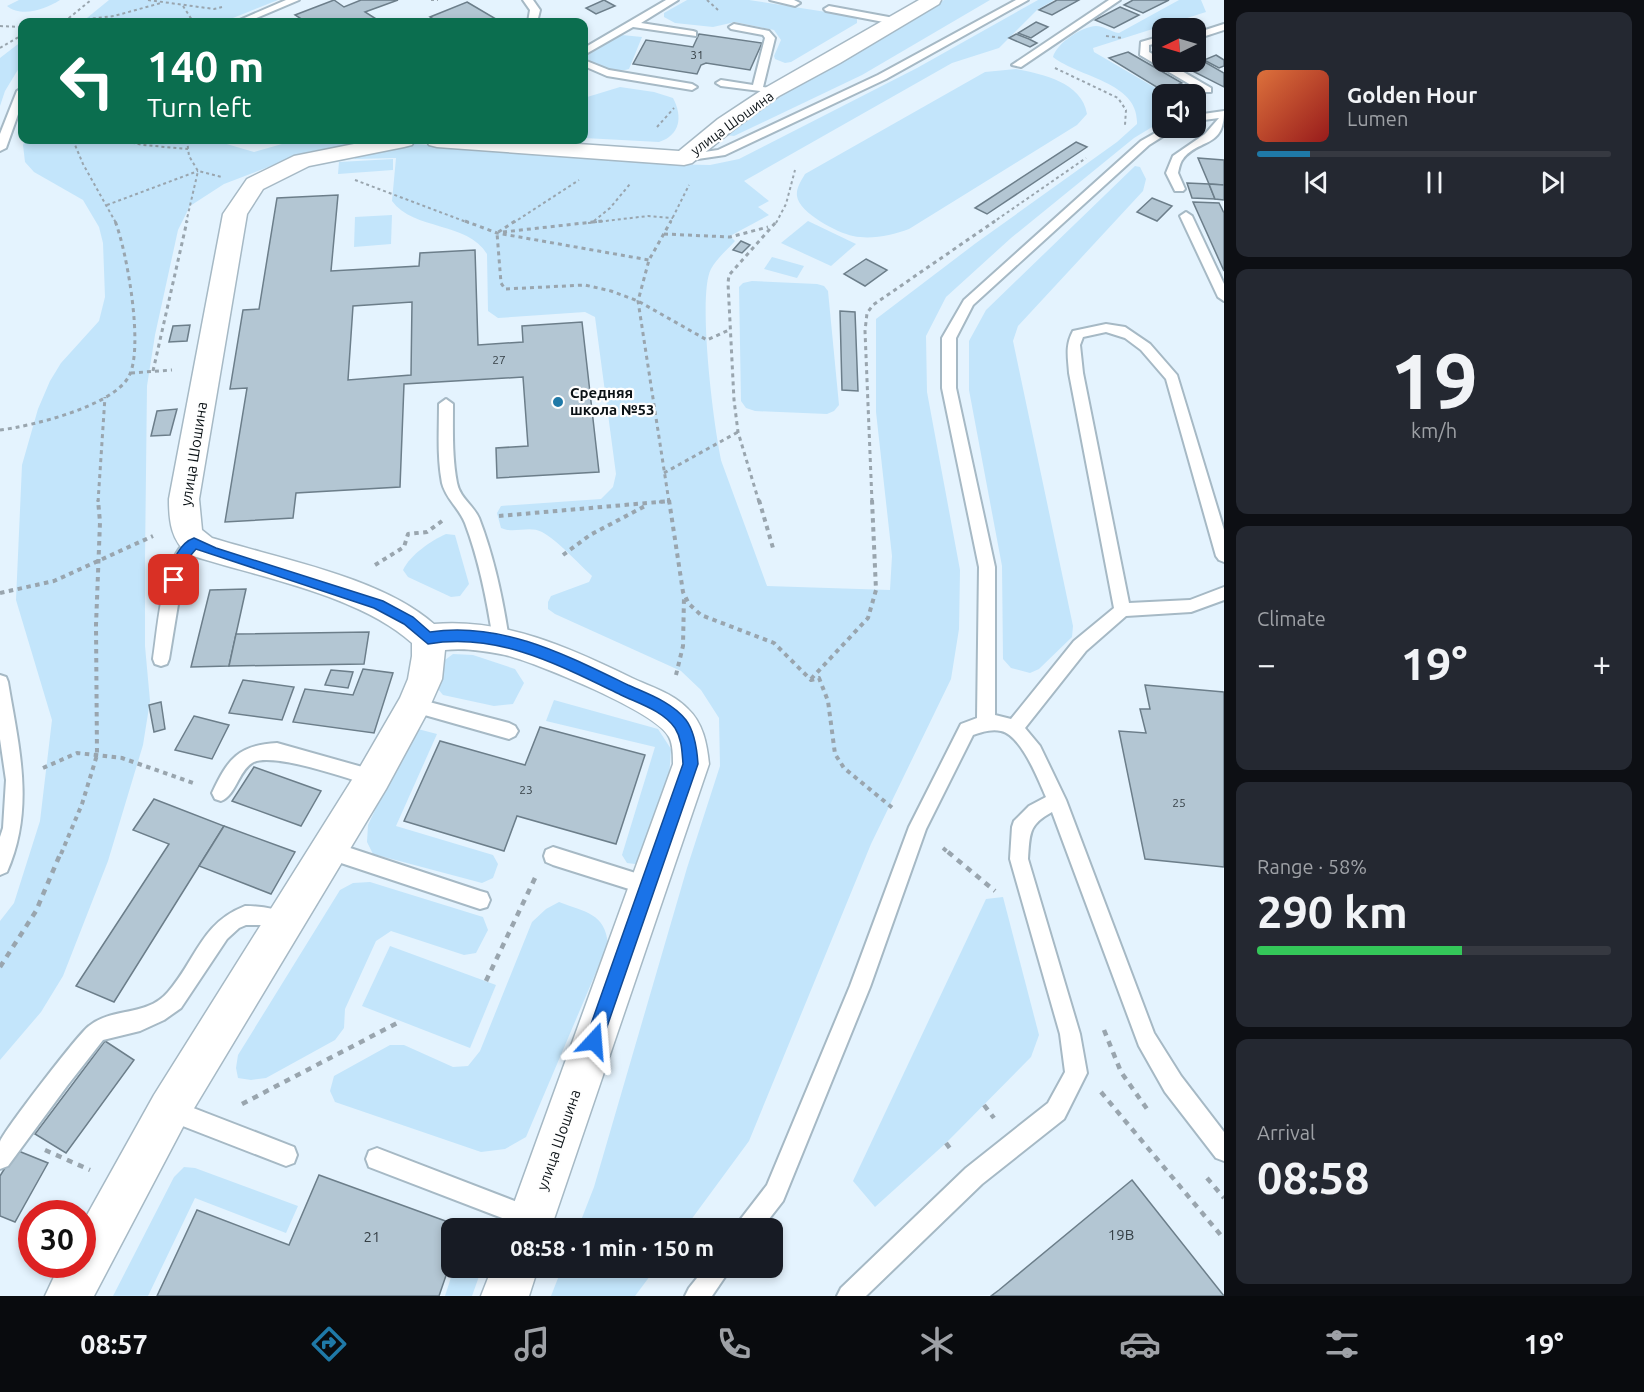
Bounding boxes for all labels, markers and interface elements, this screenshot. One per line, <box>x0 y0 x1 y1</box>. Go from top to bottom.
north arrow <box>1152 18 1206 72</box>
map controls <box>1152 18 1206 138</box>
icon: left <box>48 42 126 120</box>
text: 140 m <box>147 43 264 90</box>
house number: 31 <box>690 48 704 61</box>
text: Golden Hour <box>1347 82 1477 107</box>
button: sound <box>1152 84 1206 138</box>
street label: улица Шошина <box>688 88 776 158</box>
text: Turn left <box>147 92 251 122</box>
text: Lumen <box>1347 107 1408 130</box>
icon: previous <box>1300 166 1333 199</box>
icon: pause <box>1418 166 1451 199</box>
icon: next <box>1536 166 1569 199</box>
text: 19 <box>1390 336 1478 424</box>
house number: 27 <box>492 353 506 366</box>
place label: Средняя школа №53 <box>570 384 654 418</box>
marker: Средняя школа №53 <box>551 395 565 409</box>
street label: улица Шошина <box>177 401 210 507</box>
text: km/h <box>1411 419 1457 442</box>
pin <box>148 554 199 605</box>
icon: arrive <box>157 563 190 596</box>
text: Climate <box>1257 607 1326 630</box>
text: 19° <box>1401 638 1467 689</box>
text: − <box>1257 645 1276 682</box>
text: + <box>1592 645 1611 682</box>
house number: 23 <box>519 783 533 796</box>
house number: 25 <box>1172 796 1186 809</box>
text: Range · 58% <box>1257 855 1367 878</box>
text: 290 km <box>1257 886 1408 937</box>
position arrow <box>562 1009 626 1073</box>
street label: улица Шошина <box>533 1087 584 1192</box>
text: Arrival <box>1257 1121 1315 1144</box>
text: 08:58 <box>1257 1152 1370 1203</box>
speed limit sign: 30 <box>18 1200 96 1278</box>
house number: 19В <box>1108 1226 1134 1243</box>
house number: 21 <box>364 1228 380 1245</box>
text: 08:58 · 1 min · 150 m <box>510 1235 714 1260</box>
icon: directions <box>308 1323 350 1365</box>
icon: music <box>511 1323 553 1365</box>
icon: phone <box>713 1323 755 1365</box>
icon: climate <box>916 1323 958 1365</box>
icon: car <box>1119 1323 1161 1365</box>
icon: filters <box>1321 1323 1363 1365</box>
text: 08:57 <box>80 1329 148 1359</box>
text: 19° <box>1524 1329 1564 1359</box>

